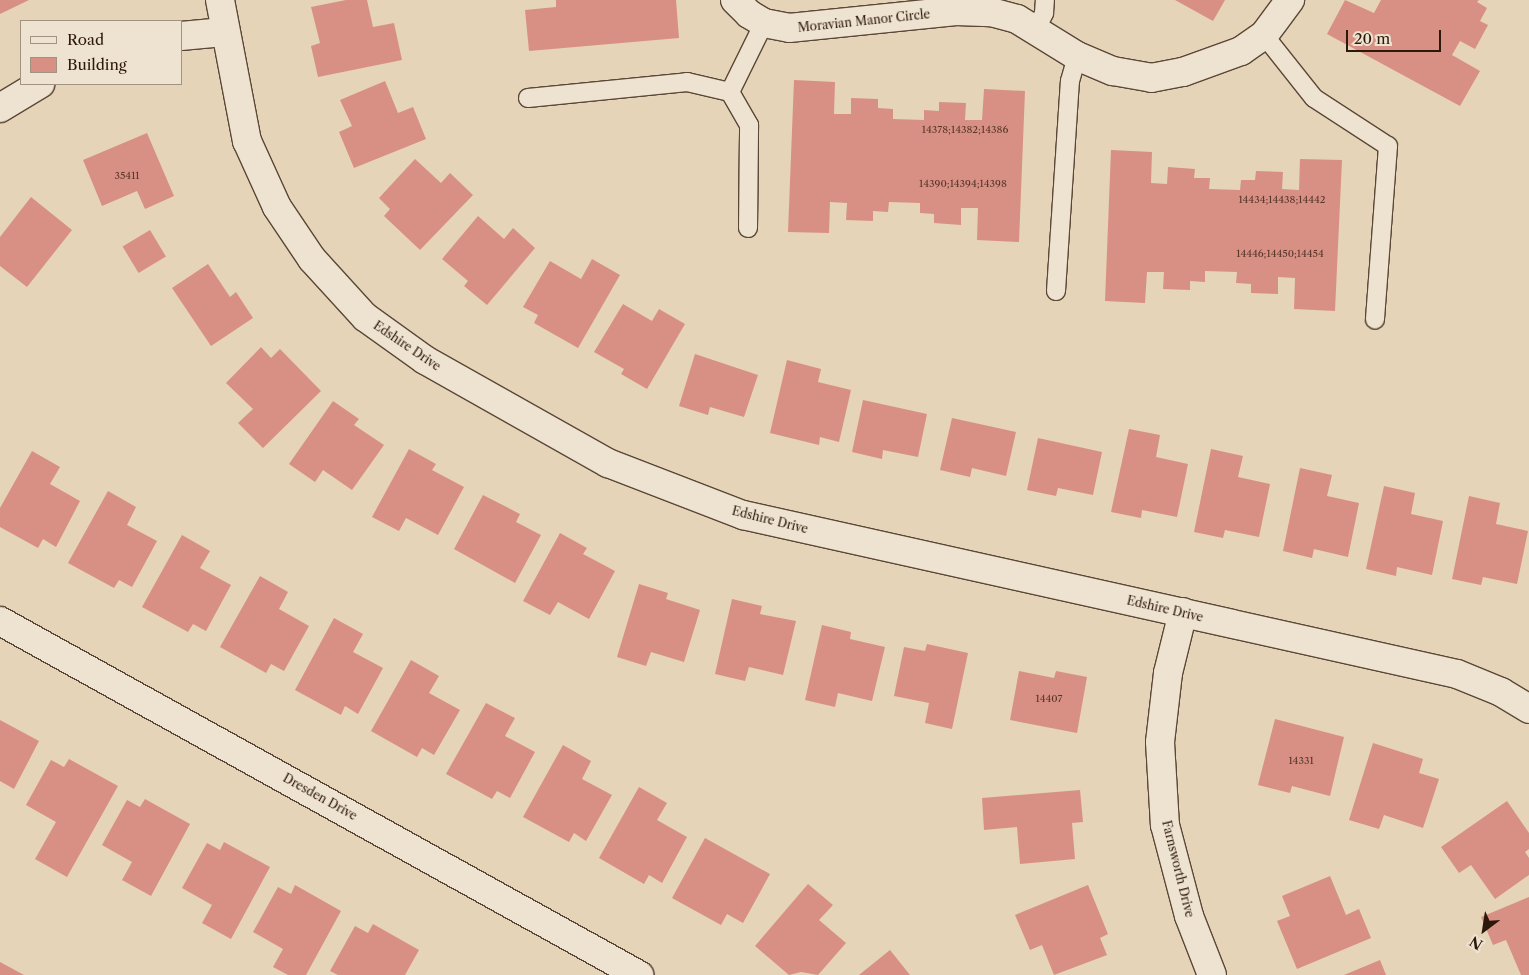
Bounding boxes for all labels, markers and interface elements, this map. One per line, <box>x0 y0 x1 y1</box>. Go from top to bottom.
street label: Moravian Manor Circle <box>797 7 931 35</box>
legend <box>20 20 182 85</box>
scale bar <box>1349 20 1444 52</box>
text: 20 m <box>1354 29 1390 48</box>
text: Road <box>67 30 104 49</box>
text: Building <box>67 55 127 74</box>
house number: 14378;14382;14386 <box>922 124 1008 136</box>
house number: 35411 <box>114 170 140 182</box>
house number: 14390;14394;14398 <box>919 178 1007 190</box>
house number: 14434;14438;14442 <box>1238 194 1326 206</box>
house number: 14446;14450;14454 <box>1236 248 1324 260</box>
street label: Edshire Drive <box>371 318 443 374</box>
street label: Edshire Drive <box>730 504 810 536</box>
street label: Edshire Drive <box>1125 593 1205 625</box>
house number: 14407 <box>1035 693 1063 705</box>
house number: 14331 <box>1288 755 1314 767</box>
street label: Dresden Drive <box>280 771 360 823</box>
street label: Farnsworth Drive <box>1159 819 1197 919</box>
north arrow <box>1459 905 1509 955</box>
text: N <box>1466 932 1486 954</box>

